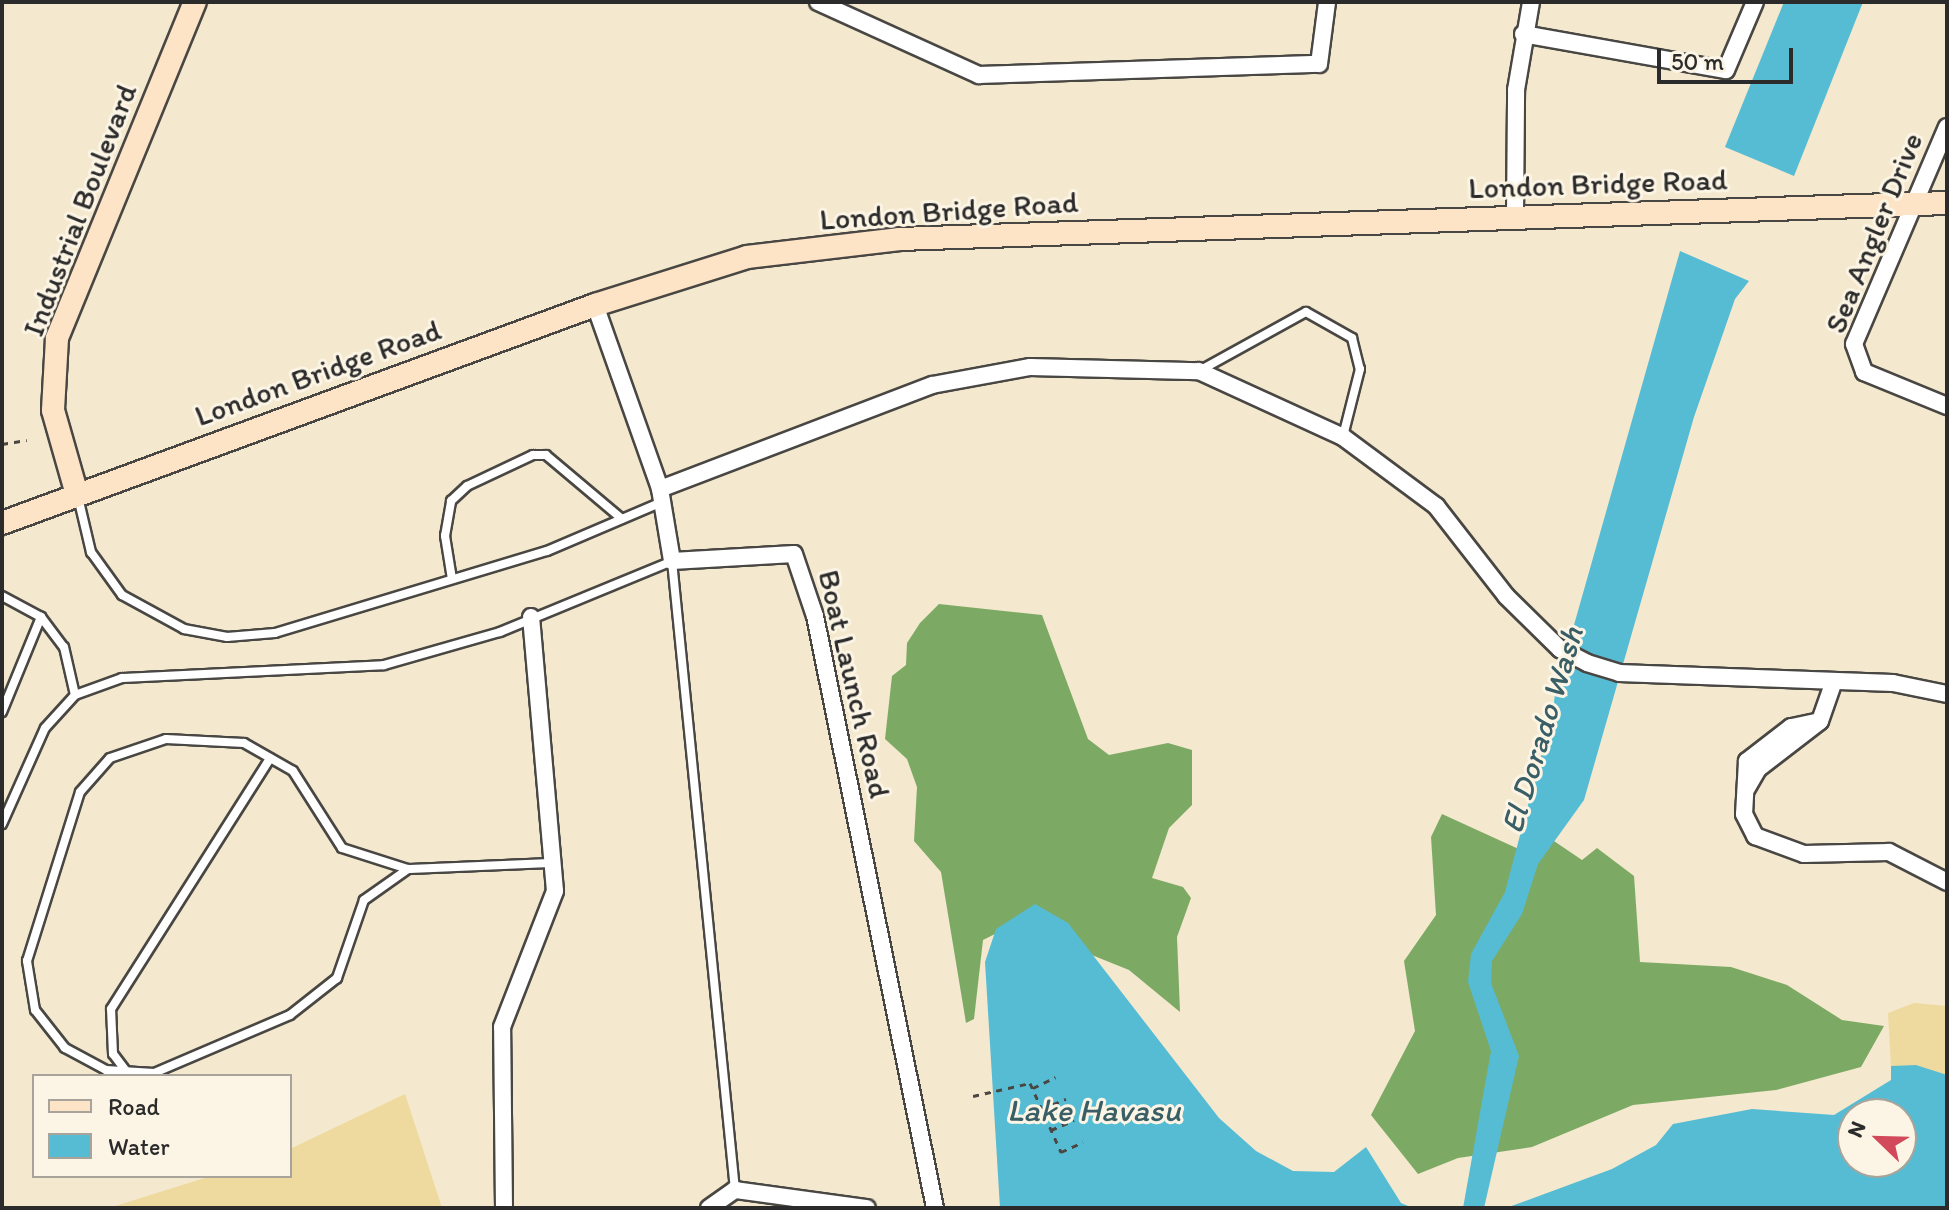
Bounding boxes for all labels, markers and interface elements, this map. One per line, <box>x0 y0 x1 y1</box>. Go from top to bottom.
scale bar <box>1661 32 1797 82</box>
text: 50 m <box>1671 47 1724 76</box>
street label: Industrial Boulevard <box>15 79 145 341</box>
street label: Sea Angler Drive <box>1817 127 1931 339</box>
street label: London Bridge Road <box>1468 161 1728 207</box>
street label: London Bridge Road <box>819 184 1079 238</box>
street label: London Bridge Road <box>190 312 446 434</box>
street label: Boat Launch Road <box>810 567 898 801</box>
water label: El Dorado Wash <box>1492 622 1592 838</box>
legend <box>32 1074 292 1178</box>
water label: Lake Havasu <box>1007 1091 1181 1129</box>
text: Road <box>108 1092 160 1121</box>
north arrow <box>1837 1098 1917 1178</box>
text: N <box>1841 1117 1872 1141</box>
text: Water <box>108 1132 170 1161</box>

